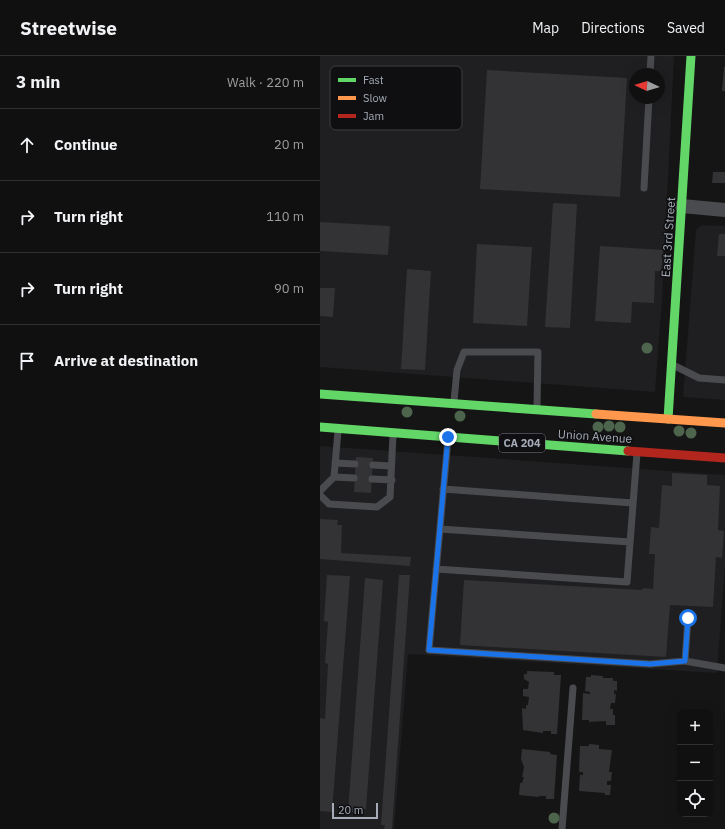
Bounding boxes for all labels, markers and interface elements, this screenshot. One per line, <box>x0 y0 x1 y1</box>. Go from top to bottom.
text: Streetwise <box>20 16 117 40</box>
text: Map <box>532 19 559 37</box>
text: Directions <box>581 19 645 37</box>
text: Saved <box>667 19 705 37</box>
legend <box>330 66 462 130</box>
north arrow <box>629 68 665 104</box>
text: 3 min <box>16 71 60 93</box>
text: Fast <box>363 73 384 87</box>
text: Walk · 220 m <box>227 74 304 91</box>
text: Slow <box>363 91 387 105</box>
text: Jam <box>363 109 384 123</box>
icon: ahead <box>16 134 38 156</box>
text: Continue <box>54 135 118 154</box>
text: 20 m <box>274 136 304 153</box>
street label: East 3rd Street <box>658 196 678 278</box>
icon: right <box>16 206 38 228</box>
text: Turn right <box>54 207 123 226</box>
text: 110 m <box>266 208 304 225</box>
icon: right <box>16 278 38 300</box>
text: Turn right <box>54 279 123 298</box>
text: 90 m <box>274 280 304 297</box>
icon: arrive <box>16 350 38 372</box>
text: Arrive at destination <box>54 351 198 370</box>
street label: Union Avenue <box>557 426 633 446</box>
route end <box>439 428 457 446</box>
road number: CA 204 <box>499 434 545 452</box>
route start <box>679 609 697 627</box>
map controls <box>677 709 713 817</box>
button: + <box>677 709 713 745</box>
button: − <box>677 745 713 781</box>
button: locate <box>677 781 713 817</box>
scale bar <box>332 801 378 820</box>
text: 20 m <box>338 803 363 817</box>

